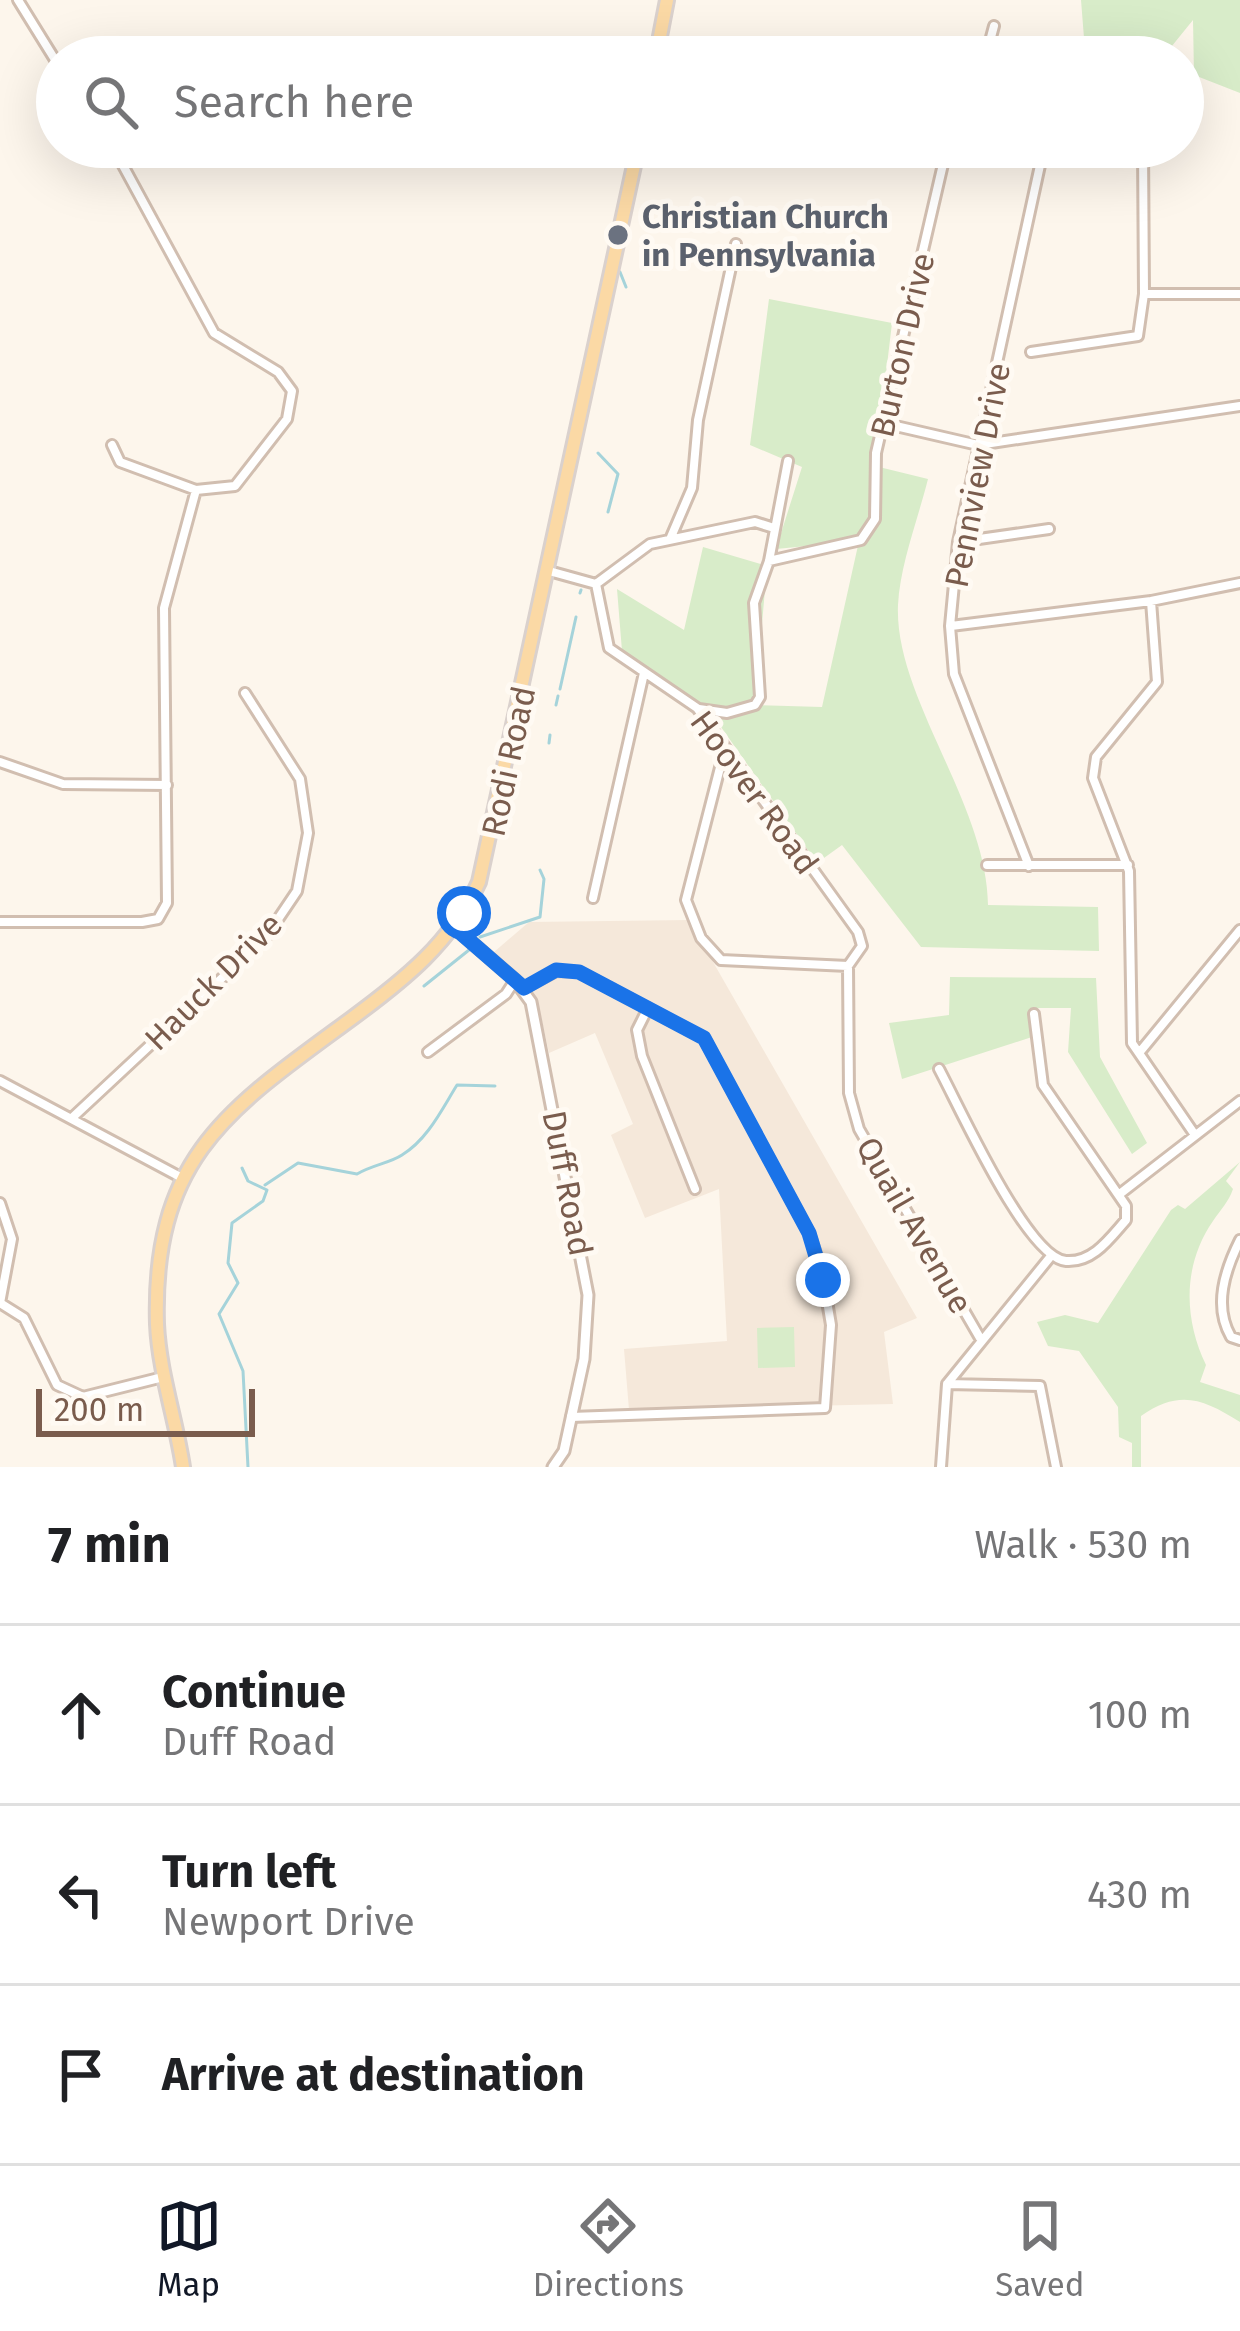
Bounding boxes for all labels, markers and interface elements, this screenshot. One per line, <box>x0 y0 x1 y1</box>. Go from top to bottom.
search box <box>36 36 1204 168</box>
icon: search <box>78 69 144 135</box>
text: Search here <box>174 75 414 129</box>
place label: Christian Church in Pennsylvania <box>642 197 889 275</box>
marker: Christian Church in Pennsylvania <box>605 222 631 248</box>
street label: Burton Drive <box>862 249 944 441</box>
street label: Pennview Drive <box>937 359 1019 591</box>
street label: Rodi Road <box>474 682 544 840</box>
street label: Hoover Road <box>681 703 827 882</box>
route start <box>437 886 491 940</box>
street label: Hauck Drive <box>136 904 291 1059</box>
street label: Duff Road <box>533 1107 601 1259</box>
street label: Quail Avenue <box>848 1130 981 1321</box>
route end <box>796 1253 850 1307</box>
scale bar <box>36 1383 255 1436</box>
text: 200 m <box>54 1390 144 1430</box>
text: 7 min <box>48 1514 171 1576</box>
text: Walk · 530 m <box>974 1522 1192 1568</box>
text: Continue <box>162 1665 346 1719</box>
icon: ahead <box>48 1682 114 1748</box>
text: 100 m <box>1088 1692 1192 1738</box>
text: Duff Road <box>162 1719 336 1765</box>
text: Turn left <box>162 1845 336 1899</box>
icon: left <box>48 1862 114 1928</box>
text: 430 m <box>1087 1872 1192 1918</box>
text: Newport Drive <box>162 1899 415 1945</box>
icon: arrive <box>48 2042 114 2108</box>
text: Arrive at destination <box>162 2048 585 2102</box>
tab: Map <box>156 2193 222 2305</box>
tab: Directions <box>533 2193 684 2305</box>
tab: Saved <box>995 2193 1084 2305</box>

